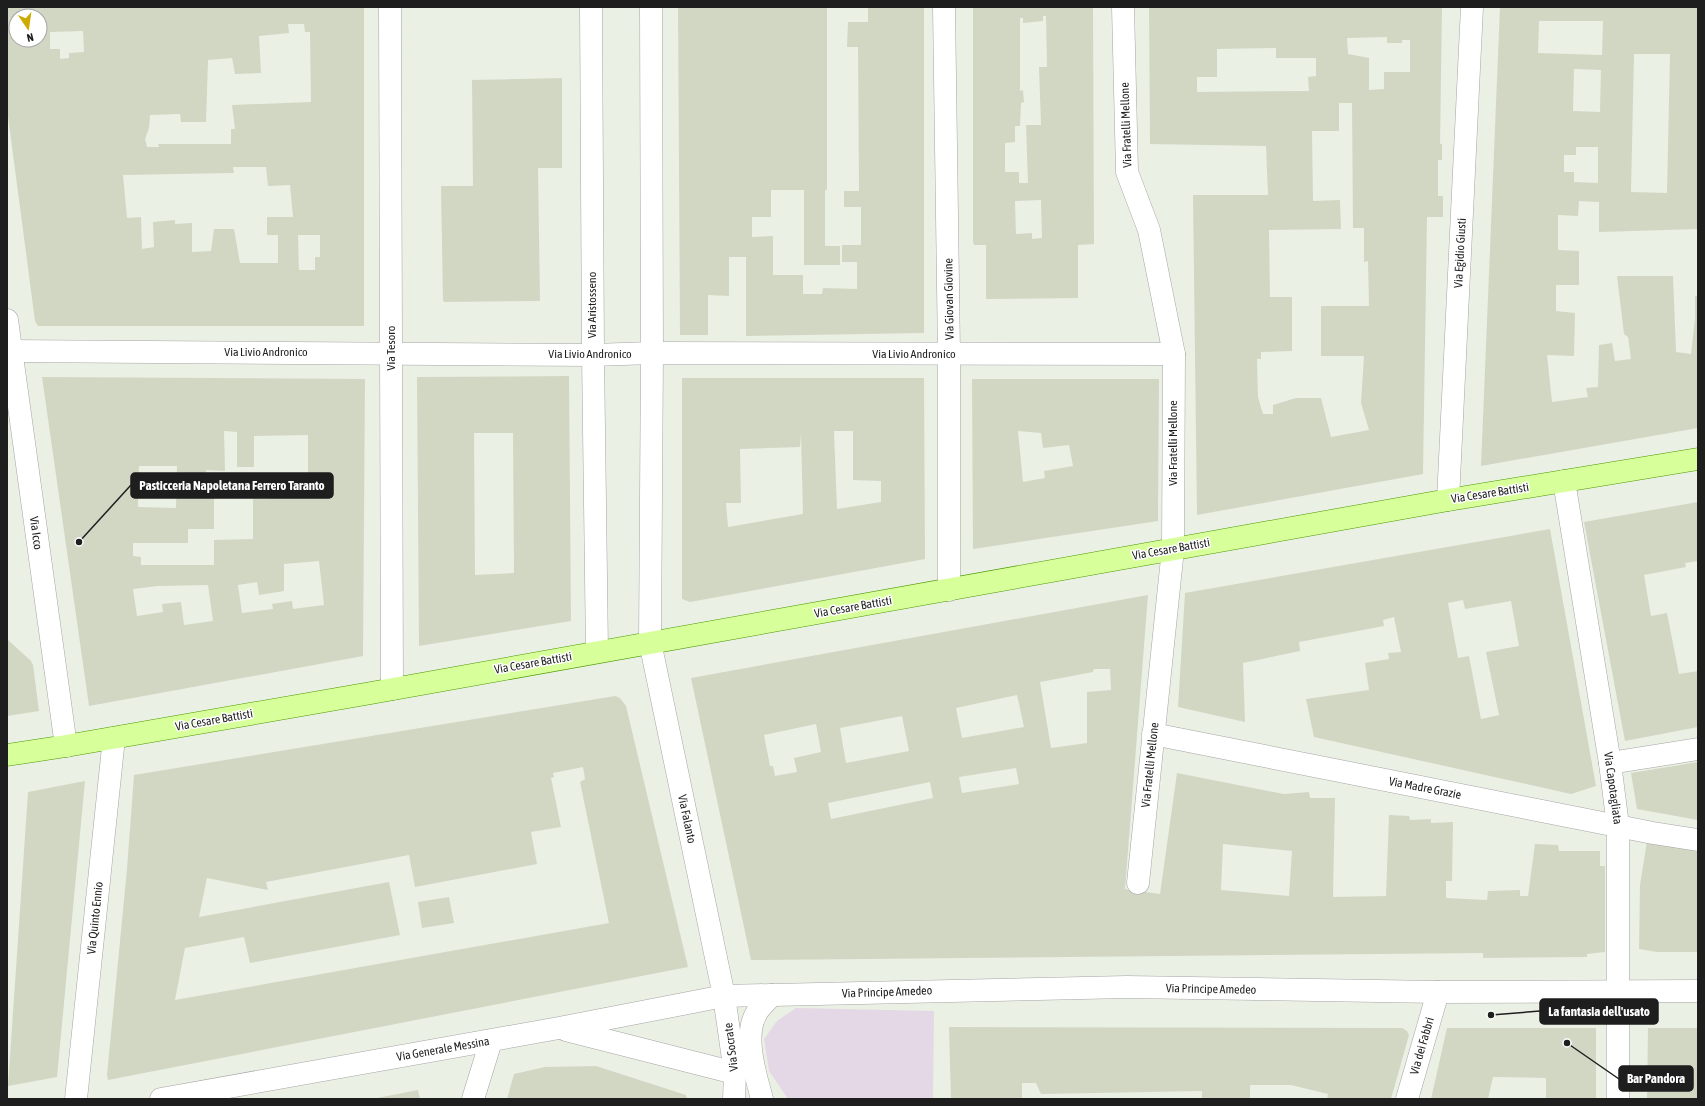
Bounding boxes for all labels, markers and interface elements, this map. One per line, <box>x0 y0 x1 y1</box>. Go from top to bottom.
north arrow <box>8 8 48 48</box>
text: N <box>26 31 35 44</box>
street label: Via Fratelli Mellone <box>1118 82 1134 168</box>
street label: Via Egidio Giusti <box>1451 218 1469 288</box>
street label: Via Giovan Giovine <box>941 258 957 340</box>
street label: Via Aristosseno <box>585 271 599 338</box>
street label: Via Tesoro <box>384 325 398 370</box>
street label: Via Livio Andronico <box>224 345 308 359</box>
street label: Via Livio Andronico <box>548 347 632 361</box>
street label: Via Livio Andronico <box>872 347 956 361</box>
street label: Via Fratelli Mellone <box>1166 400 1180 486</box>
callout: Pasticceria Napoletana Ferrero Taranto <box>131 473 333 498</box>
text: Pasticceria Napoletana Ferrero Taranto <box>139 478 325 493</box>
street label: Via Cesare Battisti <box>1450 480 1530 506</box>
street label: Via Icco <box>27 515 45 551</box>
street label: Via Cesare Battisti <box>1131 535 1211 563</box>
street label: Via Cesare Battisti <box>813 593 893 621</box>
street label: Via Cesare Battisti <box>493 649 573 677</box>
street label: Via Cesare Battisti <box>174 706 254 734</box>
street label: Via Fratelli Mellone <box>1139 722 1161 808</box>
street label: Via Capotagliata <box>1601 751 1625 825</box>
street label: Via Madre Grazie <box>1388 774 1462 802</box>
street label: Via Falanto <box>675 793 699 845</box>
street label: Via Quinto Ennio <box>84 881 106 955</box>
street label: Via Principe Amedeo <box>1166 981 1257 997</box>
street label: Via Principe Amedeo <box>842 983 933 1001</box>
callout: La fantasia dell'usato <box>1540 999 1658 1024</box>
text: La fantasia dell'usato <box>1548 1004 1650 1019</box>
street label: Via dei Fabbri <box>1407 1016 1437 1076</box>
street label: Via Socrate <box>721 1022 741 1072</box>
street label: Via Generale Messina <box>395 1034 491 1064</box>
callout: Bar Pandora <box>1619 1066 1693 1091</box>
text: Bar Pandora <box>1627 1071 1685 1086</box>

